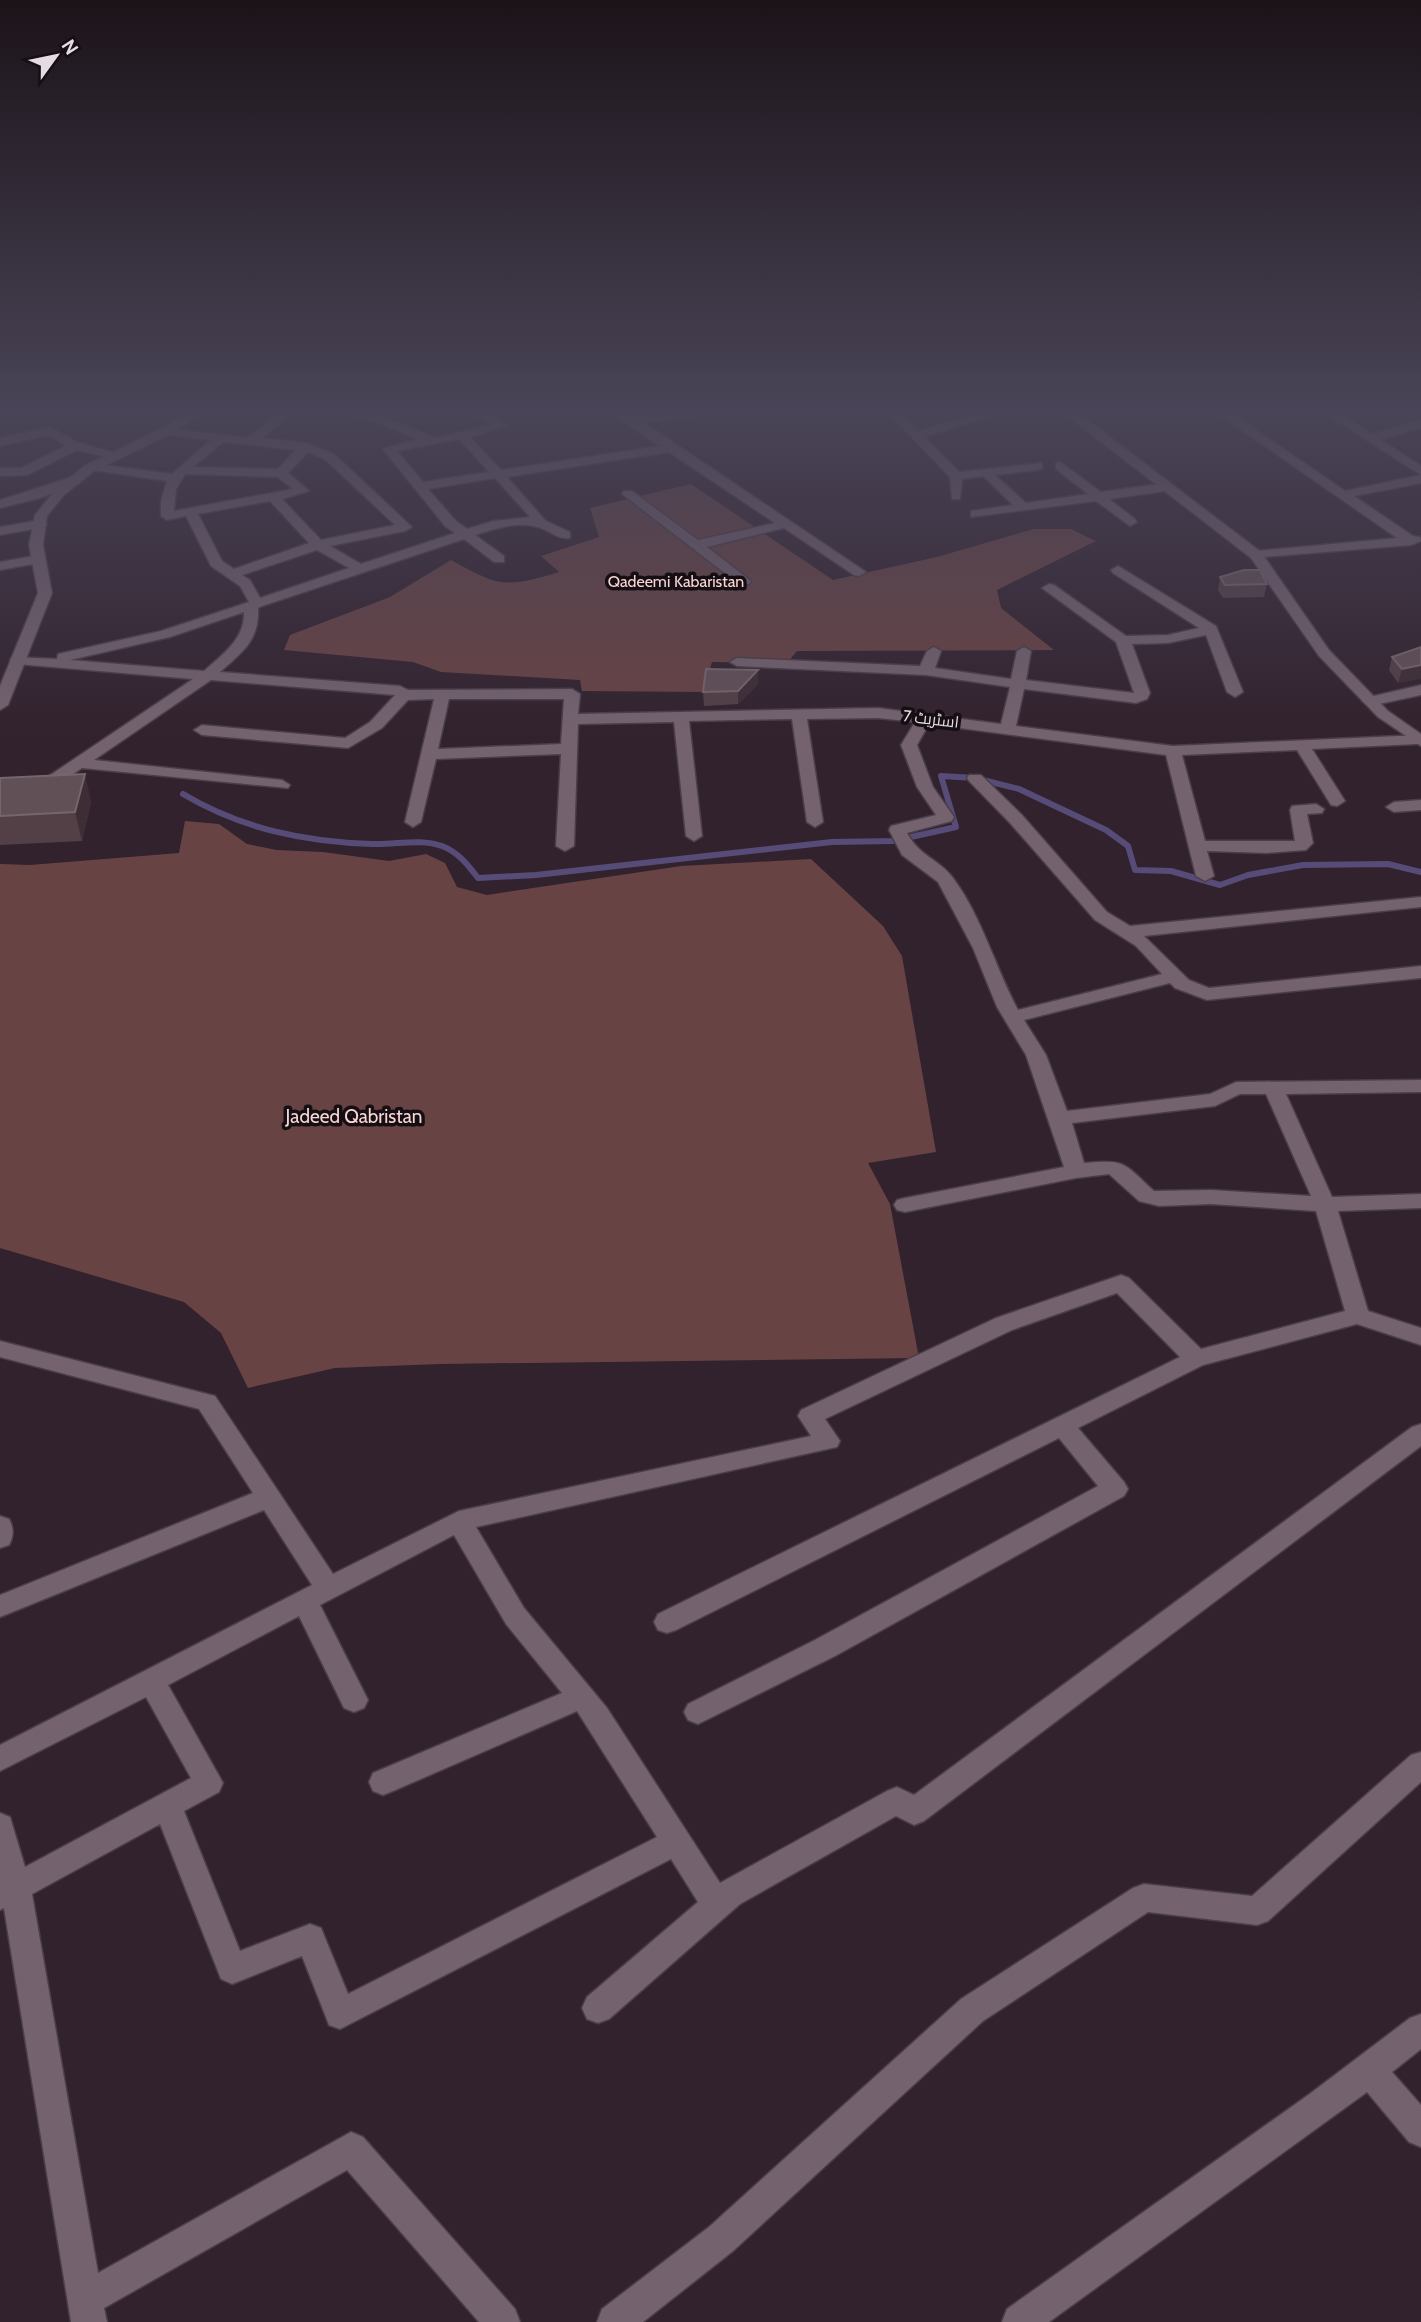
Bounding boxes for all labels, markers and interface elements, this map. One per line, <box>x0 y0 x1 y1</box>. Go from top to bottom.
north arrow <box>21 21 91 91</box>
text: N <box>57 35 83 59</box>
park label: Qadeemi Kabaristan <box>608 572 744 591</box>
street label: اسٹریٹ 7 <box>902 706 960 732</box>
park label: Jadeed Qabristan <box>285 1105 422 1128</box>

